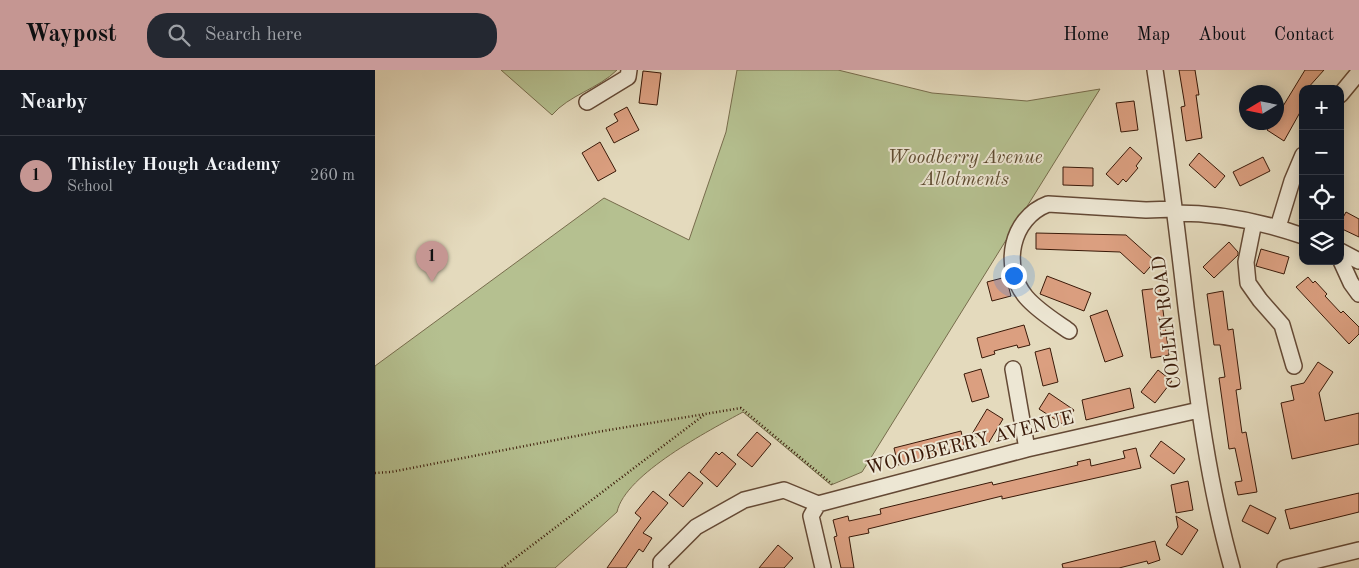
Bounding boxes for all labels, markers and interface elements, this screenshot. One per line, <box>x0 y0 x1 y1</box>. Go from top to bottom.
search box <box>147 13 497 58</box>
icon: search <box>165 21 193 49</box>
text: Waypost <box>25 23 117 47</box>
text: Search here <box>205 26 302 45</box>
text: Home <box>1063 26 1109 44</box>
text: Map <box>1137 26 1170 44</box>
text: About <box>1198 26 1246 44</box>
text: Contact <box>1274 26 1334 44</box>
north arrow <box>1239 85 1284 130</box>
map controls <box>1299 85 1344 265</box>
button: + <box>1299 85 1344 130</box>
text: Nearby <box>20 92 88 113</box>
button: − <box>1299 130 1344 175</box>
park label: Woodberry Avenue Allotments <box>887 149 1043 190</box>
text: Thistley Hough Academy <box>67 156 281 175</box>
text: 1 <box>31 168 41 184</box>
text: 260 m <box>310 168 355 184</box>
button: locate <box>1299 175 1344 220</box>
text: School <box>67 179 113 195</box>
button: layers <box>1299 220 1344 265</box>
pin: 1 <box>416 241 448 282</box>
street label: COLLIN ROAD <box>1150 254 1186 390</box>
your location <box>1001 263 1027 289</box>
street label: WOODBERRY AVENUE <box>864 409 1076 479</box>

